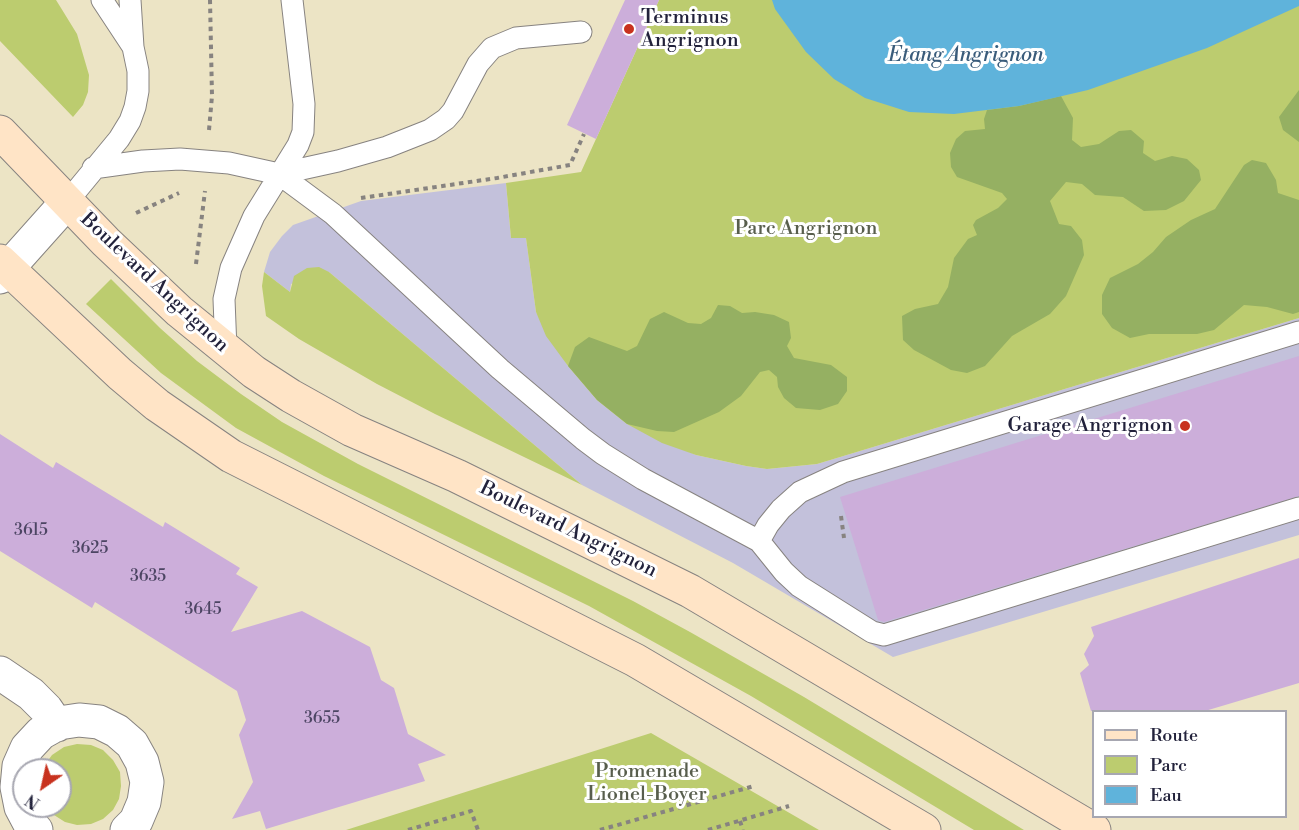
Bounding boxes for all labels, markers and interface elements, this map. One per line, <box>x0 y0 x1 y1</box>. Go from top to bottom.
place label: Terminus Angrignon <box>641 6 739 53</box>
marker: Terminus Angrignon <box>622 22 636 36</box>
water label: Étang Angrignon <box>888 43 1044 69</box>
street label: Boulevard Angrignon <box>75 208 233 358</box>
park label: Parc Angrignon <box>735 217 877 241</box>
place label: Garage Angrignon <box>1008 414 1173 438</box>
marker: Garage Angrignon <box>1178 419 1192 433</box>
street label: Boulevard Angrignon <box>475 477 661 583</box>
house number: 3615 <box>14 521 48 541</box>
house number: 3625 <box>72 539 108 559</box>
house number: 3635 <box>130 567 166 587</box>
house number: 3645 <box>184 600 222 620</box>
house number: 3655 <box>304 709 340 729</box>
legend <box>1092 710 1287 818</box>
text: Route <box>1150 724 1198 747</box>
text: Parc <box>1150 754 1187 777</box>
north arrow <box>12 758 72 818</box>
park label: Promenade Lionel-Boyer <box>587 760 707 807</box>
text: Eau <box>1150 784 1182 807</box>
text: N <box>22 789 44 813</box>

